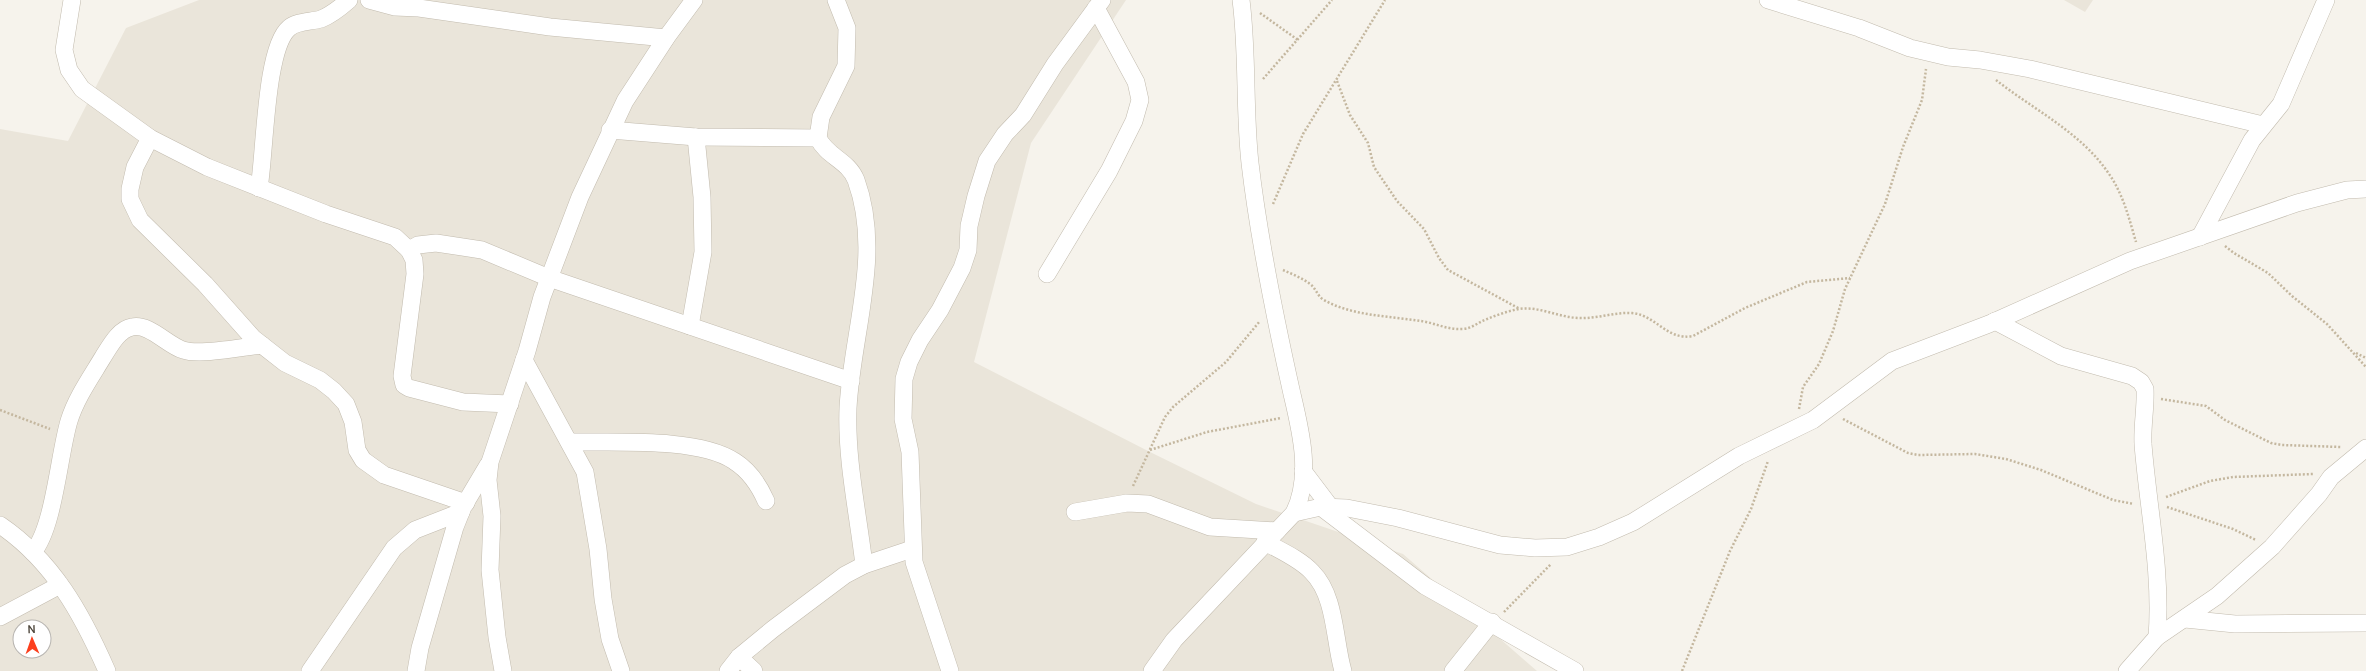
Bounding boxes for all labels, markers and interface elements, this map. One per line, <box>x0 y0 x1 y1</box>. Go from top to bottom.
north arrow <box>12 619 52 659</box>
text: N <box>27 621 36 636</box>

